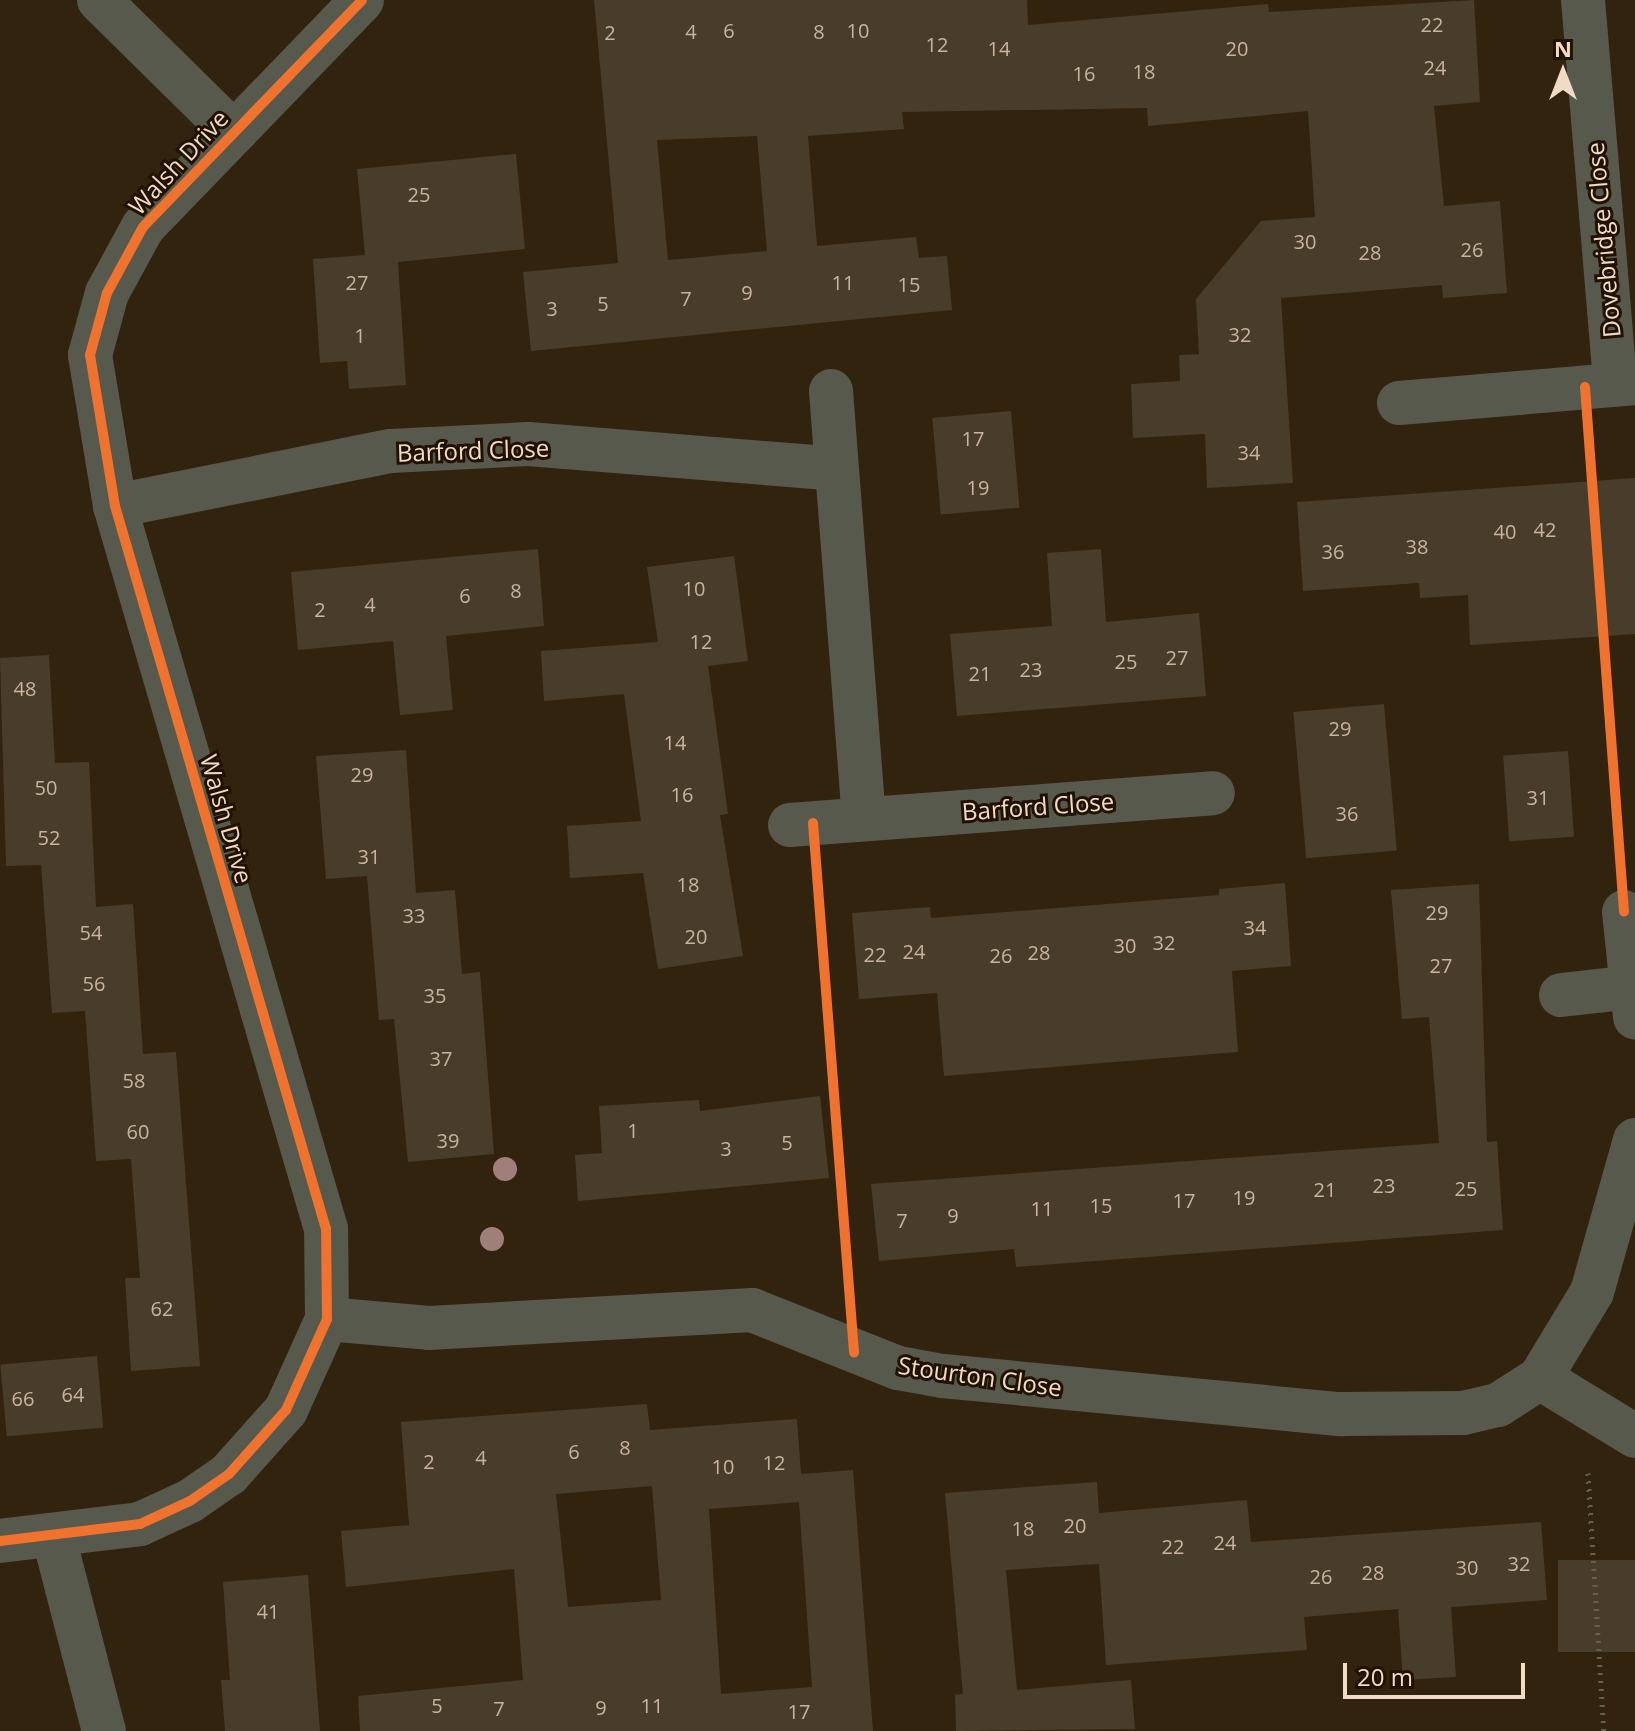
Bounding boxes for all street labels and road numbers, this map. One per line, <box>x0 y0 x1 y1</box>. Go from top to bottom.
street label: Walsh Drive <box>122 104 234 220</box>
street label: Dovebridge Close <box>1580 141 1626 339</box>
street label: Barford Close <box>396 433 550 467</box>
street label: Walsh Drive <box>195 751 259 887</box>
street label: Barford Close <box>961 786 1115 826</box>
street label: Stourton Close <box>896 1350 1064 1402</box>

